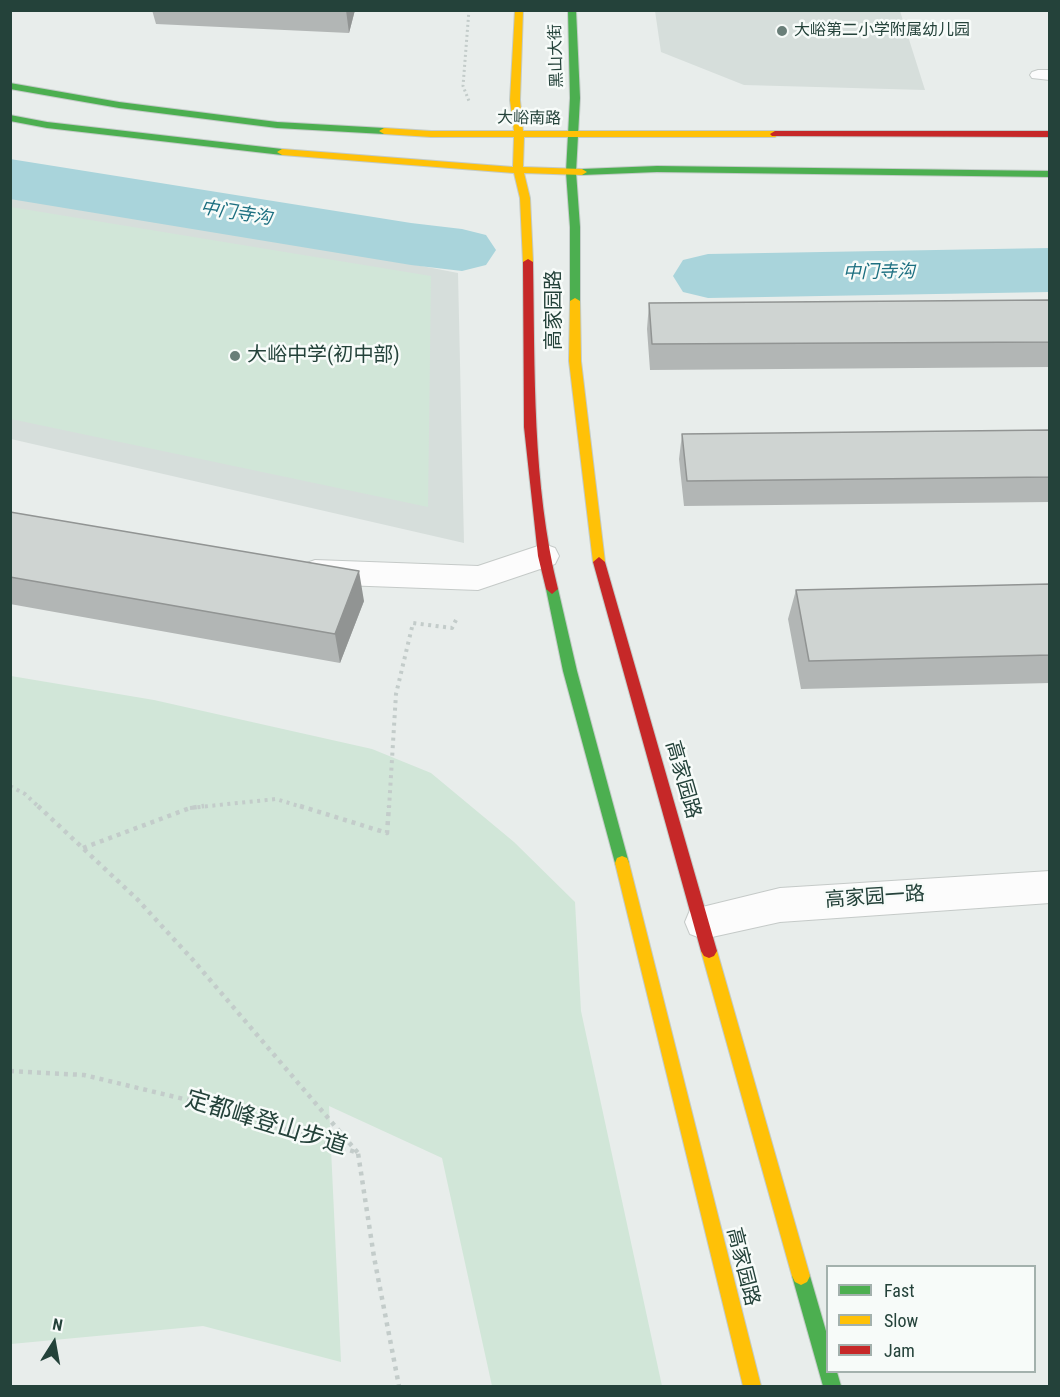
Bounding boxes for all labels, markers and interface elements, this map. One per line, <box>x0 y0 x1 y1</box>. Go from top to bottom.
place label: 大峪第二小学附属幼儿园 <box>794 21 970 41</box>
street label: 黑山大街 <box>546 24 568 88</box>
marker: 大峪第二小学附属幼儿园 <box>775 24 789 38</box>
street label: 大峪南路 <box>497 109 561 129</box>
water label: 中门寺沟 <box>199 198 273 230</box>
water label: 中门寺沟 <box>843 262 915 284</box>
street label: 高家园路 <box>543 270 567 350</box>
place label: 大峪中学(初中部) <box>247 344 400 368</box>
marker: 大峪中学(初中部) <box>228 349 242 363</box>
street label: 高家园路 <box>659 738 705 822</box>
street label: 高家园一路 <box>824 883 926 913</box>
street label: 定都峰登山步道 <box>181 1086 351 1162</box>
street label: 高家园路 <box>721 1225 763 1309</box>
legend <box>826 1265 1036 1373</box>
text: Fast <box>884 1280 915 1301</box>
text: Slow <box>884 1310 918 1331</box>
north arrow <box>24 1313 84 1373</box>
text: N <box>51 1315 64 1335</box>
text: Jam <box>884 1340 915 1361</box>

